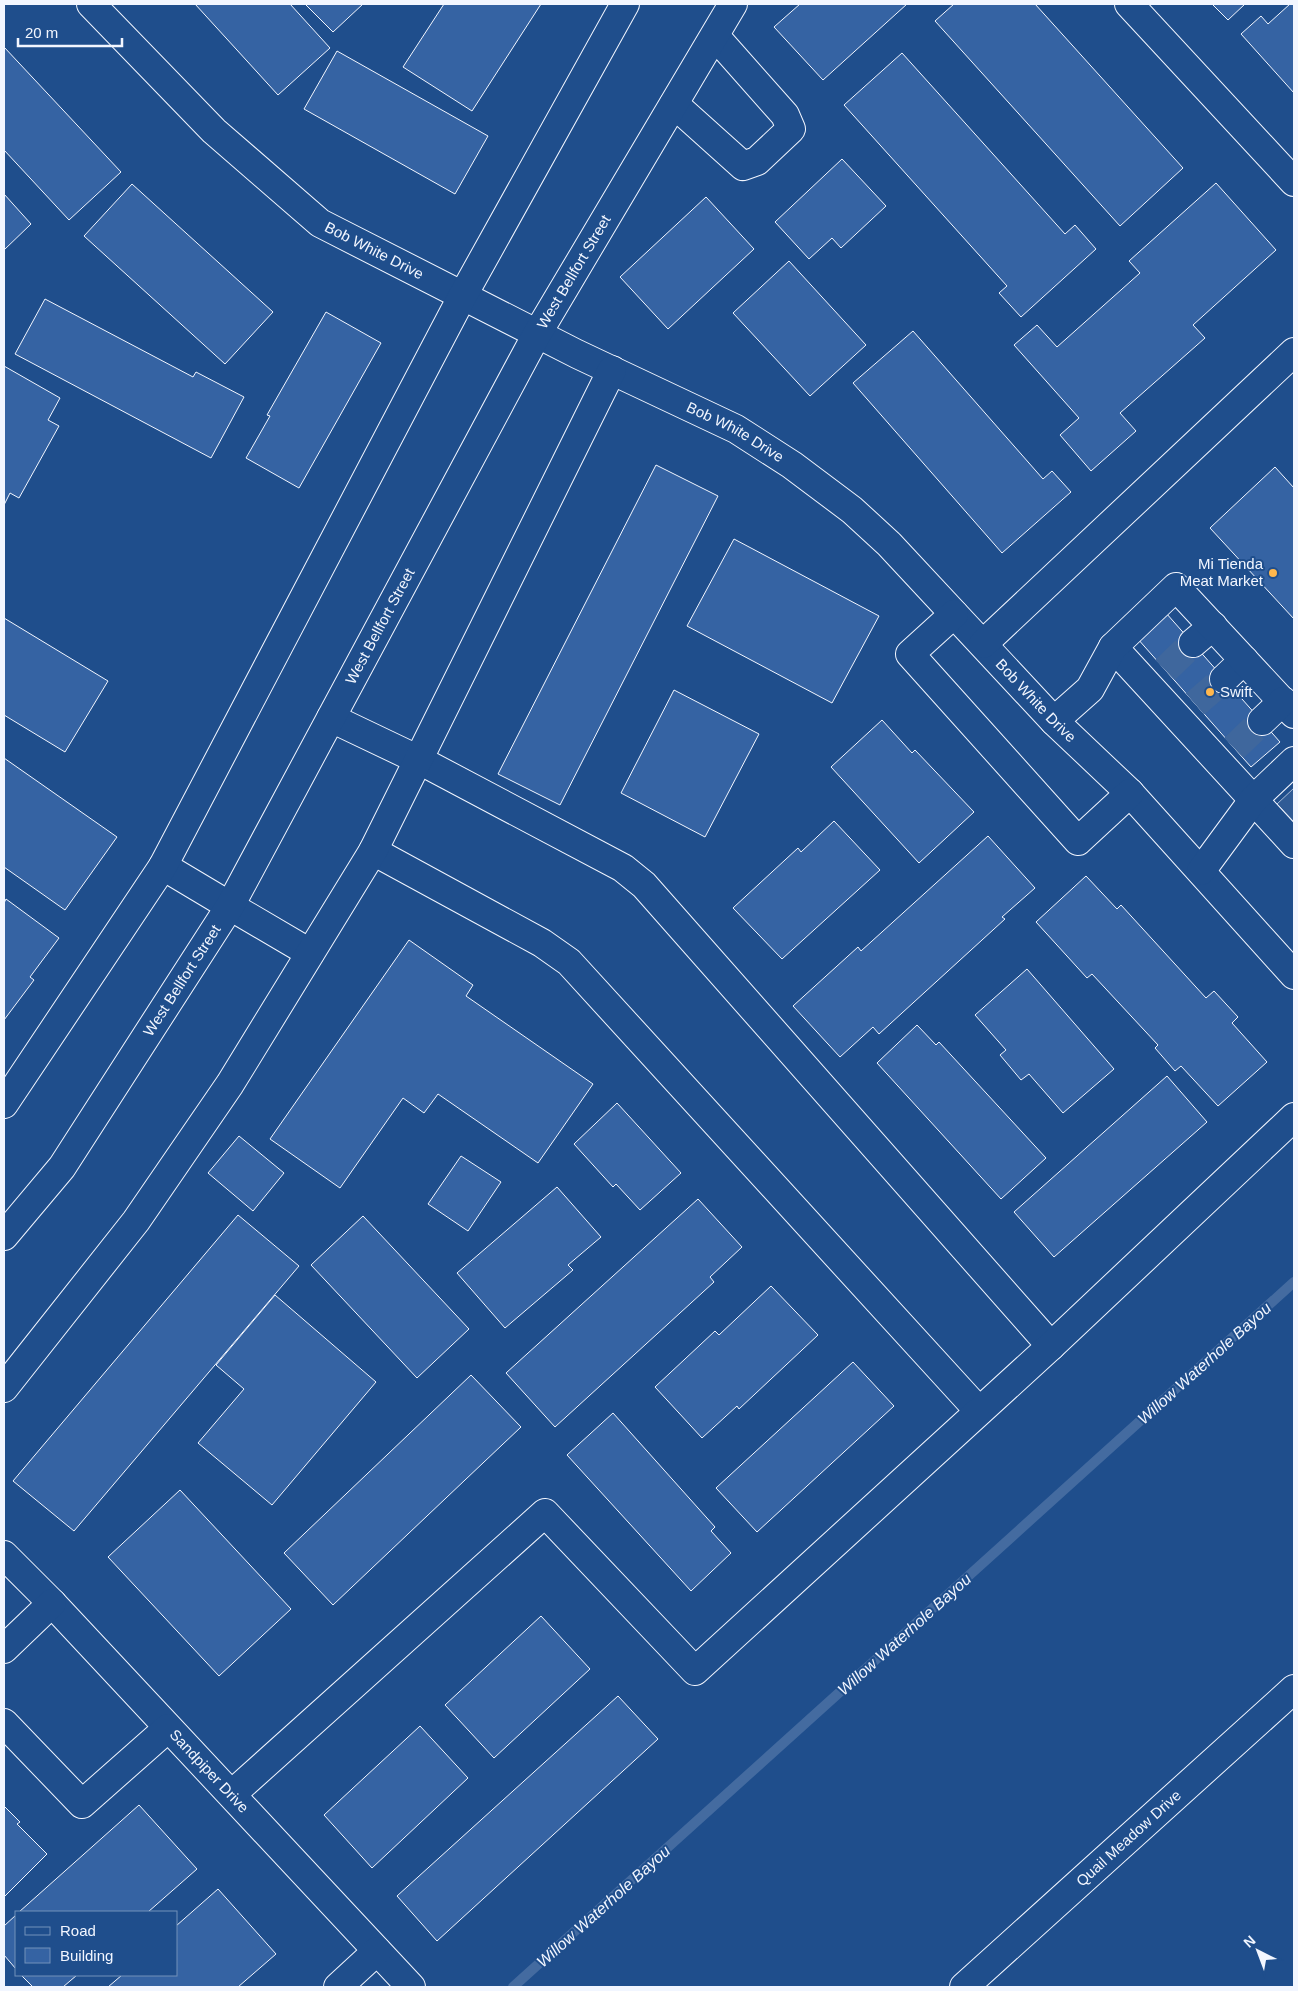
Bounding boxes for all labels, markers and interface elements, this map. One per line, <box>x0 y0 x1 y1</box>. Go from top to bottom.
scale bar <box>18 15 121 47</box>
text: 20 m <box>25 24 58 41</box>
street label: West Bellfort Street <box>533 211 614 331</box>
street label: Bob White Drive <box>322 218 427 282</box>
street label: Bob White Drive <box>684 398 787 465</box>
place label: Mi Tienda Meat Market <box>1180 555 1264 589</box>
street label: West Bellfort Street <box>342 564 418 687</box>
marker: Mi Tienda Meat Market <box>1267 567 1279 579</box>
street label: Bob White Drive <box>993 655 1080 745</box>
place label: Swift <box>1220 683 1253 700</box>
marker: Swift <box>1204 686 1216 698</box>
street label: West Bellfort Street <box>140 921 224 1039</box>
water label: Willow Waterhole Bayou <box>1134 1299 1274 1428</box>
water label: Willow Waterhole Bayou <box>834 1570 974 1699</box>
street label: Sandpiper Drive <box>167 1726 252 1816</box>
street label: Quail Meadow Drive <box>1073 1786 1184 1889</box>
water label: Willow Waterhole Bayou <box>533 1842 673 1971</box>
legend <box>15 1911 178 1976</box>
text: Road <box>60 1922 96 1939</box>
north arrow <box>1233 1926 1283 1976</box>
text: N <box>1240 1932 1258 1951</box>
text: Building <box>60 1947 113 1964</box>

